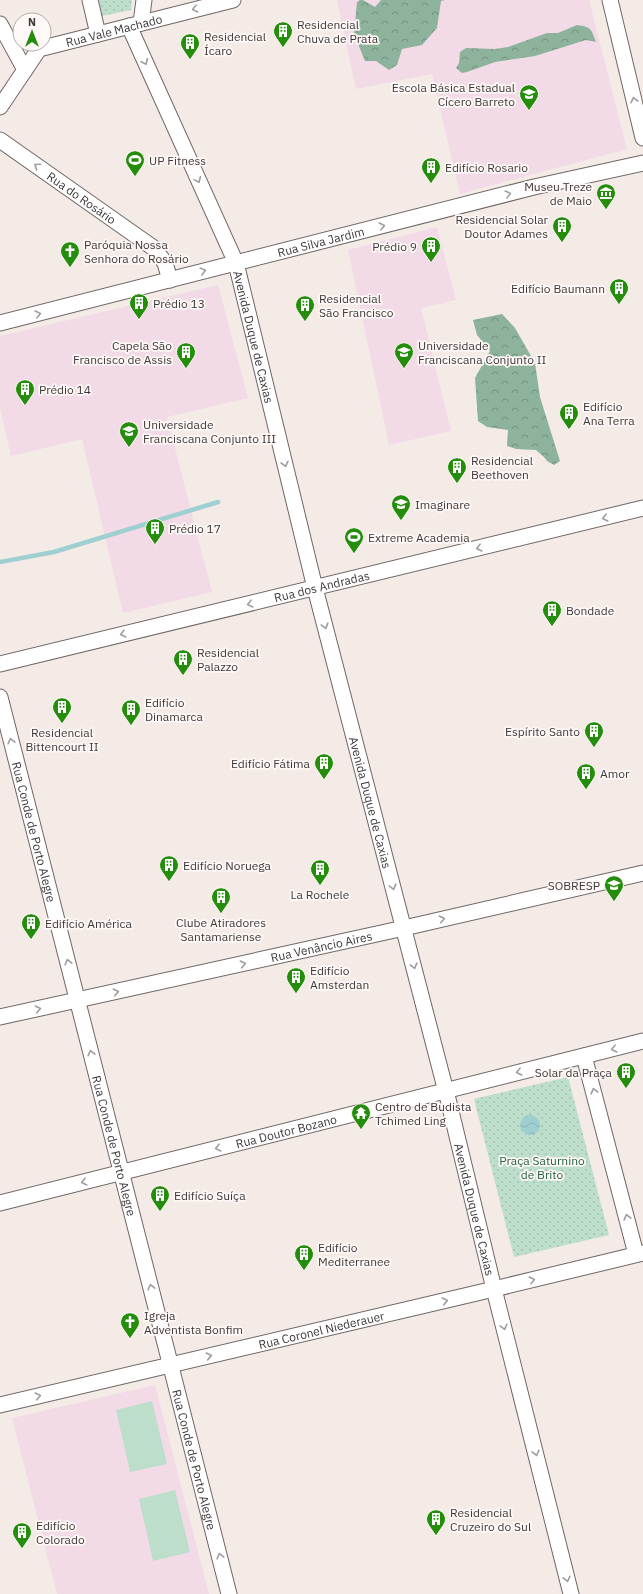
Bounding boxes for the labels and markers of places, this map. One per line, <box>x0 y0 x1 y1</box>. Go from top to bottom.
place label: Residencial Chuva de Prata <box>297 17 379 46</box>
building icon: Residencial Chuva de Prata <box>272 20 294 48</box>
place label: Residencial Ícaro <box>204 29 266 58</box>
building icon: Residencial Ícaro <box>179 32 201 60</box>
place label: Escola Básica Estadual Cícero Barreto <box>392 80 515 109</box>
school or university icon: Escola Básica Estadual Cícero Barreto <box>518 83 540 111</box>
sports icon: UP Fitness <box>124 149 146 177</box>
place label: UP Fitness <box>149 153 206 168</box>
building icon: Edifício Rosario <box>420 156 442 184</box>
place label: Edifício Rosario <box>445 160 528 175</box>
place label: Museu Treze de Maio <box>524 179 592 208</box>
museum icon: Museu Treze de Maio <box>595 182 617 210</box>
place label: Residencial Solar Doutor Adames <box>455 212 549 241</box>
building icon: Residencial Solar Doutor Adames <box>551 215 573 243</box>
building icon: Prédio 9 <box>420 235 442 263</box>
place label: Paróquia Nossa Senhora do Rosário <box>84 237 189 266</box>
place label: Prédio 9 <box>372 239 417 254</box>
church icon: Paróquia Nossa Senhora do Rosário <box>59 240 81 268</box>
building icon: Edifício Baumann <box>608 277 630 305</box>
place label: Edifício Baumann <box>511 281 605 296</box>
place label: Residencial São Francisco <box>319 291 394 320</box>
building icon: Prédio 13 <box>128 292 150 320</box>
building icon: Residencial São Francisco <box>294 294 316 322</box>
place label: Prédio 13 <box>153 296 205 311</box>
place label: Capela São Francisco de Assis <box>73 338 172 367</box>
place label: Universidade Franciscana Conjunto II <box>418 338 547 367</box>
building icon: Capela São Francisco de Assis <box>175 341 197 369</box>
school or university icon: Universidade Franciscana Conjunto II <box>393 341 415 369</box>
building icon: Prédio 14 <box>14 378 36 406</box>
place label: Prédio 14 <box>39 382 91 397</box>
place label: Edifício Ana Terra <box>583 399 635 428</box>
building icon: Edifício Ana Terra <box>558 402 580 430</box>
place label: Universidade Franciscana Conjunto III <box>143 417 276 446</box>
school or university icon: Universidade Franciscana Conjunto III <box>118 420 140 448</box>
place label: Residencial Beethoven <box>471 453 533 482</box>
building icon: Residencial Beethoven <box>446 456 468 484</box>
school or university icon: Imaginare <box>390 493 412 521</box>
place label: Imaginare <box>415 497 471 512</box>
building icon: Prédio 17 <box>144 517 166 545</box>
place label: Prédio 17 <box>169 521 221 536</box>
sports icon: Extreme Academia <box>343 526 365 554</box>
place label: Extreme Academia <box>368 530 470 545</box>
building icon: Bondade <box>541 599 563 627</box>
place label: Bondade <box>566 603 615 618</box>
place label: Residencial Palazzo <box>197 645 259 674</box>
building icon: Residencial Palazzo <box>172 648 194 676</box>
place label: Edifício Dinamarca <box>145 695 204 724</box>
building icon: Residencial Bittencourt II <box>51 696 73 724</box>
building icon: Edifício Dinamarca <box>120 698 142 726</box>
building icon: Espírito Santo <box>583 720 605 748</box>
place label: Espírito Santo <box>505 724 580 739</box>
place label: Residencial Bittencourt II <box>25 725 99 754</box>
building icon: Edifício Fátima <box>313 752 335 780</box>
place label: Edifício Fátima <box>231 756 311 771</box>
building icon: Amor <box>575 762 597 790</box>
place label: Amor <box>600 766 630 781</box>
building icon: Edifício Noruega <box>158 854 180 882</box>
place label: Edifício Noruega <box>183 858 272 873</box>
building icon: La Rochele <box>309 858 331 886</box>
school or university icon: SOBRESP <box>603 874 625 902</box>
place label: SOBRESP <box>548 878 600 893</box>
building icon: Clube Atiradores Santamariense <box>210 886 232 914</box>
place label: La Rochele <box>291 887 350 902</box>
building icon: Edifício América <box>20 912 42 940</box>
place label: Clube Atiradores Santamariense <box>176 915 266 944</box>
place label: Edifício América <box>45 916 133 931</box>
place label: Edifício Amsterdan <box>310 963 369 992</box>
building icon: Edifício Amsterdan <box>285 966 307 994</box>
building icon: Solar da Praça <box>615 1061 637 1089</box>
place label: Solar da Praça <box>535 1065 613 1080</box>
place label: Centro de Budista Tchimed Ling <box>375 1099 472 1128</box>
temple icon: Centro de Budista Tchimed Ling <box>350 1102 372 1130</box>
building icon: Edifício Suíça <box>149 1184 171 1212</box>
place label: Edifício Suíça <box>174 1188 246 1203</box>
place label: Edifício Mediterranee <box>318 1240 391 1269</box>
building icon: Edifício Mediterranee <box>293 1243 315 1271</box>
place label: Igreja Adventista Bonfim <box>144 1308 243 1337</box>
church icon: Igreja Adventista Bonfim <box>119 1311 141 1339</box>
place label: Residencial Cruzeiro do Sul <box>450 1505 531 1534</box>
building icon: Residencial Cruzeiro do Sul <box>425 1508 447 1536</box>
place label: Edifício Colorado <box>36 1518 85 1547</box>
building icon: Edifício Colorado <box>11 1521 33 1549</box>

